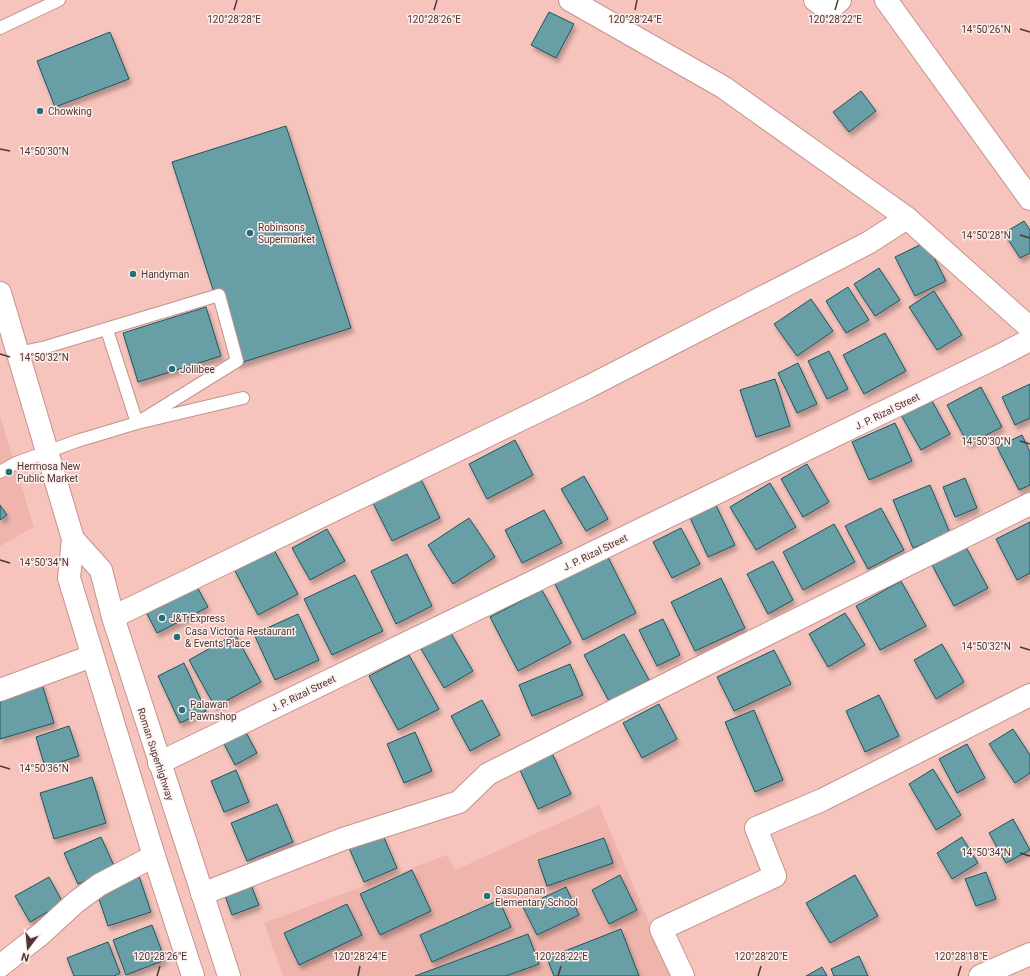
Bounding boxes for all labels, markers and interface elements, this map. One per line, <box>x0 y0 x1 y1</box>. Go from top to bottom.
text: 120°28'28"E <box>207 14 261 25</box>
text: 120°28'26"E <box>407 14 461 25</box>
text: 120°28'24"E <box>608 14 662 25</box>
text: 120°28'22"E <box>808 14 862 25</box>
text: 14°50'26"N <box>961 24 1011 35</box>
marker: Chowking <box>35 106 45 116</box>
place label: Chowking <box>48 106 92 117</box>
text: 14°50'30"N <box>19 146 69 157</box>
place label: Robinsons Supermarket <box>258 222 315 245</box>
marker: Robinsons Supermarket <box>245 228 255 238</box>
text: 14°50'28"N <box>961 230 1011 241</box>
marker: Handyman <box>128 269 138 279</box>
place label: Handyman <box>141 269 189 280</box>
text: 14°50'32"N <box>19 352 69 363</box>
marker: Jollibee <box>167 364 177 374</box>
place label: Jollibee <box>180 364 215 375</box>
street label: J. P. Rizal Street <box>853 391 921 432</box>
text: 14°50'30"N <box>961 436 1011 447</box>
place label: Hermosa New Public Market <box>17 461 81 484</box>
marker: Hermosa New Public Market <box>4 467 14 477</box>
street label: J. P. Rizal Street <box>561 532 629 573</box>
text: 14°50'34"N <box>19 557 69 568</box>
marker: J&T Express <box>157 613 167 623</box>
place label: J&T Express <box>170 613 225 624</box>
place label: Casa Victoria Restaurant & Events Place <box>185 626 295 649</box>
marker: Casa Victoria Restaurant & Events Place <box>172 632 182 642</box>
text: 14°50'32"N <box>961 641 1011 652</box>
street label: J. P. Rizal Street <box>269 673 337 714</box>
place label: Palawan Pawnshop <box>190 699 237 722</box>
marker: Palawan Pawnshop <box>177 705 187 715</box>
street label: Roman Superhighway <box>135 707 176 802</box>
text: 14°50'36"N <box>19 763 69 774</box>
text: 14°50'34"N <box>961 847 1011 858</box>
place label: Casupanan Elementary School <box>495 885 578 908</box>
marker: Casupanan Elementary School <box>482 891 492 901</box>
north arrow <box>8 928 48 968</box>
text: N <box>20 950 31 964</box>
text: 120°28'26"E <box>133 951 187 962</box>
text: 120°28'24"E <box>333 951 387 962</box>
text: 120°28'22"E <box>534 951 588 962</box>
text: 120°28'20"E <box>734 951 788 962</box>
text: 120°28'18"E <box>934 951 988 962</box>

